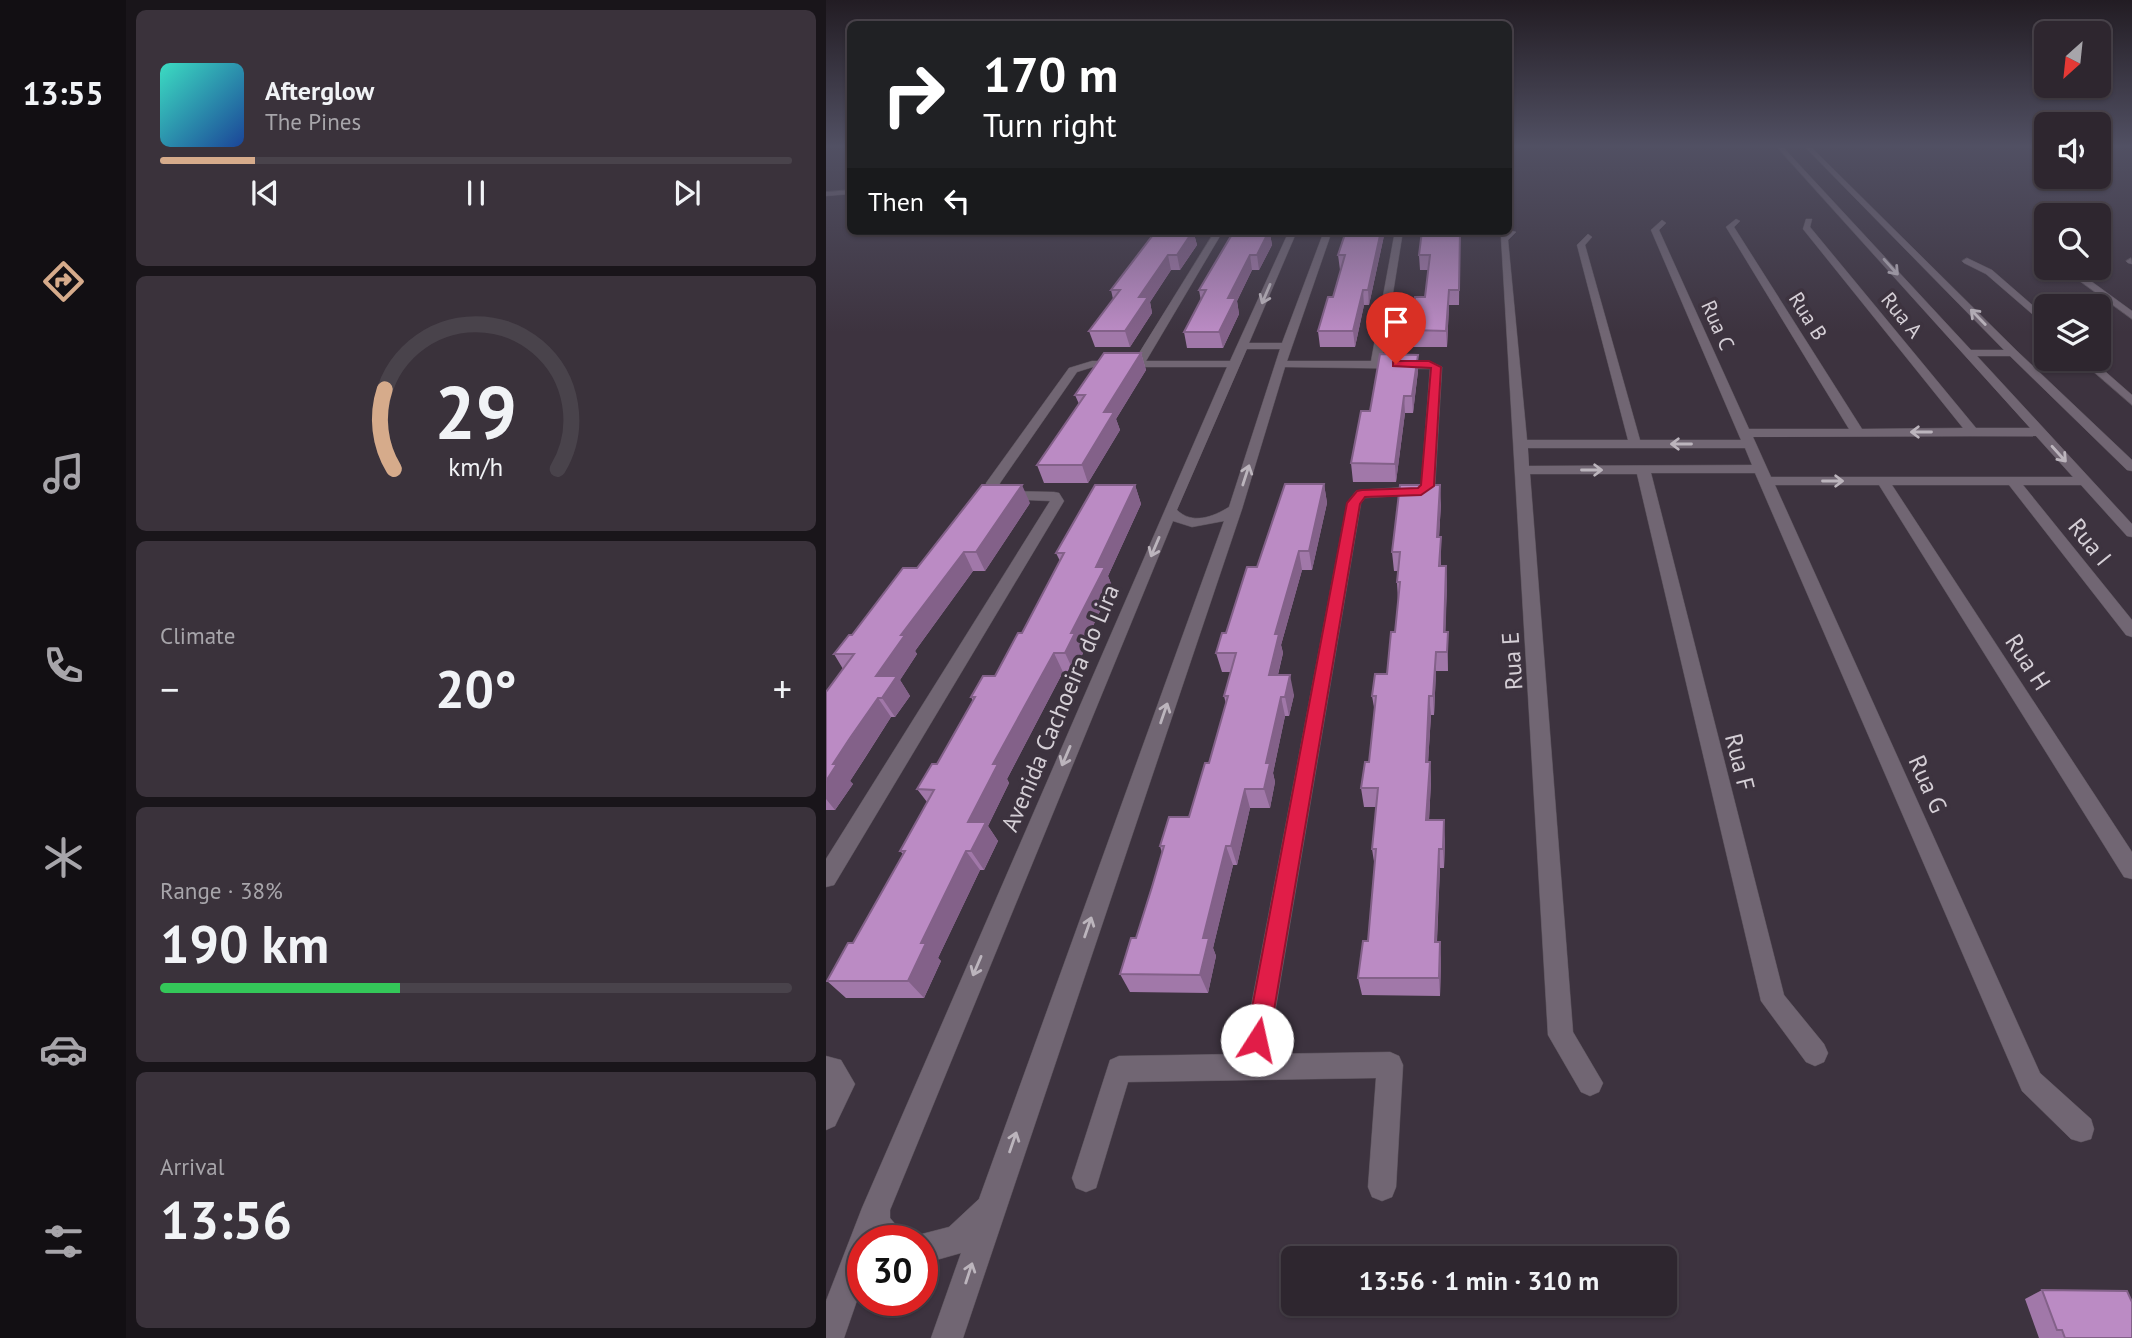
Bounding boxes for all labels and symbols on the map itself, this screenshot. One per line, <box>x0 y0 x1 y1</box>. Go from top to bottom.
north arrow <box>2034 21 2110 98</box>
one-way arrow <box>1883 258 1899 276</box>
one-way arrow <box>1259 282 1272 304</box>
street label: Rua B <box>1783 287 1833 345</box>
street label: Rua A <box>1875 287 1929 344</box>
pin <box>1366 292 1426 364</box>
street label: Rua C <box>1695 296 1741 354</box>
one-way arrow <box>1969 309 1986 326</box>
one-way arrow <box>1910 425 1933 439</box>
one-way arrow <box>1670 437 1693 451</box>
one-way arrow <box>2051 445 2067 463</box>
one-way arrow <box>1580 463 1603 477</box>
one-way arrow <box>1241 464 1253 486</box>
one-way arrow <box>1821 474 1844 488</box>
street label: Rua I <box>2062 512 2118 572</box>
one-way arrow <box>1148 536 1161 557</box>
street label: Avenida Cachoeira do Lira <box>994 580 1126 836</box>
street label: Rua H <box>1998 628 2058 696</box>
street label: Rua E <box>1495 631 1529 691</box>
one-way arrow <box>1158 702 1171 724</box>
street label: Rua F <box>1718 730 1762 794</box>
one-way arrow <box>1059 745 1072 767</box>
street label: Rua G <box>1902 750 1954 818</box>
one-way arrow <box>1083 917 1095 939</box>
one-way arrow <box>970 954 983 976</box>
position arrow <box>1220 1003 1294 1077</box>
one-way arrow <box>1008 1132 1020 1154</box>
speed limit sign: 30 <box>847 1225 938 1316</box>
one-way arrow <box>964 1263 976 1285</box>

